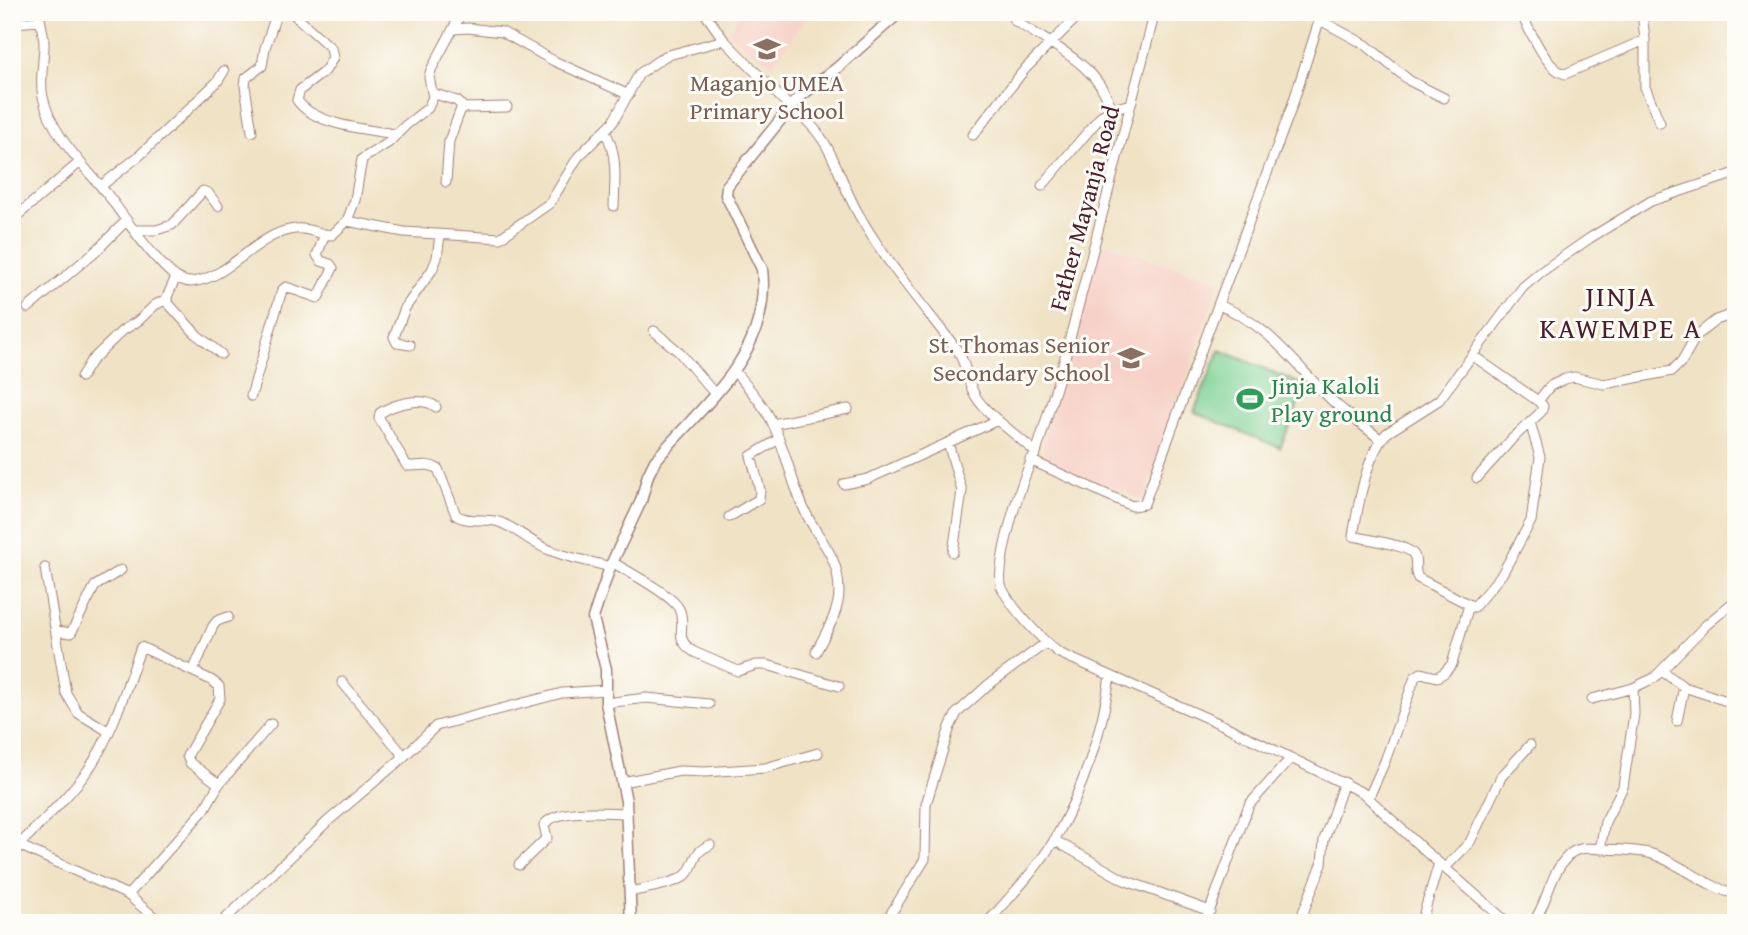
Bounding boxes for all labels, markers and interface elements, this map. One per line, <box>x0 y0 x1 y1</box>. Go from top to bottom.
school or university icon: Maganjo UMEA Primary School <box>752 34 782 64</box>
place label: Maganjo UMEA Primary School <box>690 65 844 128</box>
street label: Father Mayanja Road <box>1040 101 1128 315</box>
district label: JINJA KAWEMPE A <box>1539 275 1703 348</box>
place label: St. Thomas Senior Secondary School <box>928 327 1110 390</box>
school or university icon: St. Thomas Senior Secondary School <box>1116 343 1146 373</box>
place label: Jinja Kaloli Play ground <box>1268 368 1392 431</box>
sports icon: Jinja Kaloli Play ground <box>1235 384 1265 414</box>

